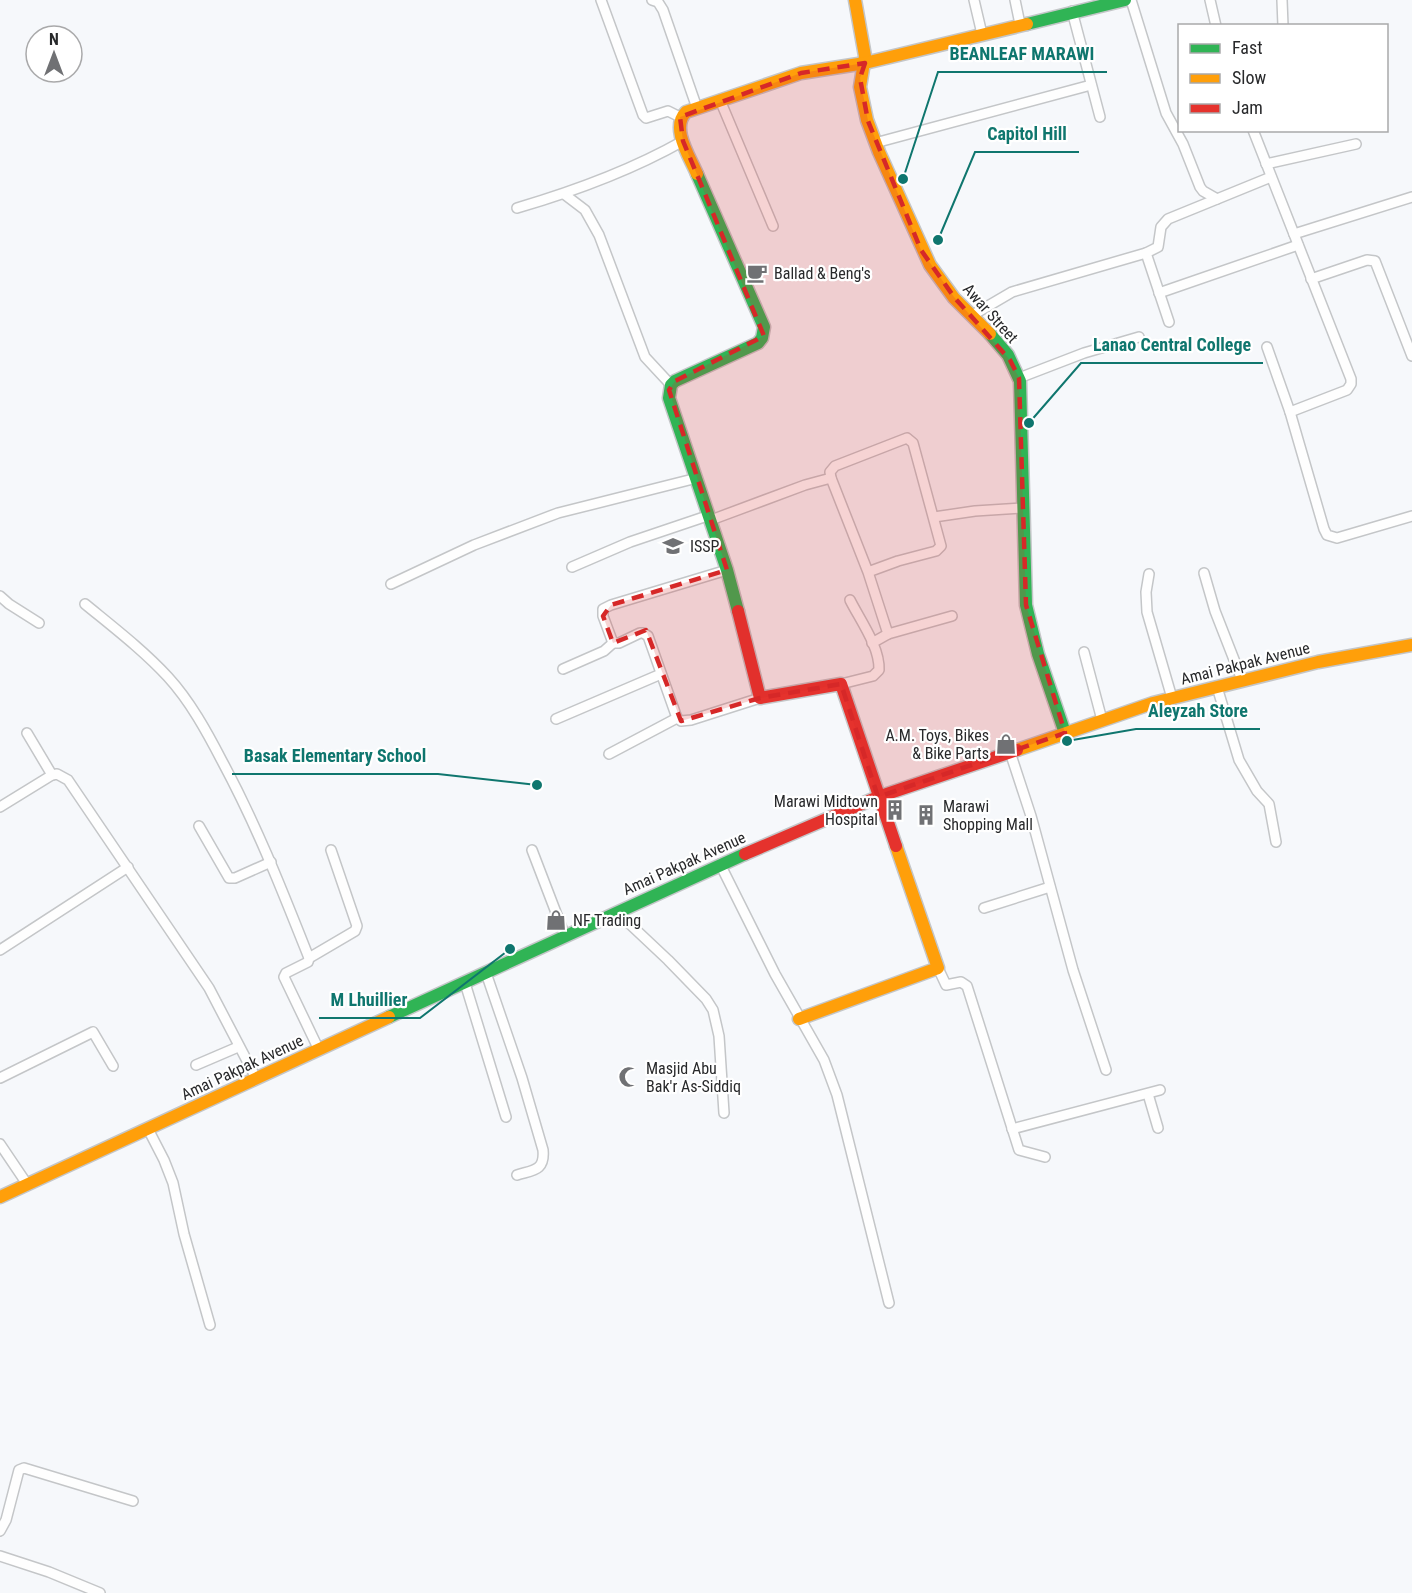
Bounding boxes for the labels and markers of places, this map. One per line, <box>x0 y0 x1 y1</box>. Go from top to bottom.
callout: BEANLEAF MARAWI <box>938 36 1107 72</box>
callout: Capitol Hill <box>975 116 1079 152</box>
cafe icon: Ballad & Beng's <box>745 261 769 285</box>
place label: Ballad & Beng's <box>774 264 871 283</box>
callout: Lanao Central College <box>1081 327 1263 363</box>
school or university icon: ISSP <box>661 534 685 558</box>
place label: ISSP <box>690 537 720 556</box>
callout: Aleyzah Store <box>1136 693 1260 729</box>
place label: A.M. Toys, Bikes & Bike Parts <box>885 726 989 763</box>
shop icon: A.M. Toys, Bikes & Bike Parts <box>994 732 1018 756</box>
callout: Basak Elementary School <box>232 738 438 774</box>
place label: Marawi Midtown Hospital <box>774 792 878 829</box>
place label: Marawi Shopping Mall <box>943 797 1033 834</box>
building icon: Marawi Midtown Hospital <box>883 798 907 822</box>
building icon: Marawi Shopping Mall <box>914 803 938 827</box>
shop icon: NF Trading <box>544 908 568 932</box>
place label: NF Trading <box>573 911 641 930</box>
callout: M Lhuillier <box>319 982 420 1018</box>
place label: Masjid Abu Bak'r As-Siddiq <box>646 1059 741 1096</box>
mosque icon: Masjid Abu Bak'r As-Siddiq <box>617 1065 641 1089</box>

